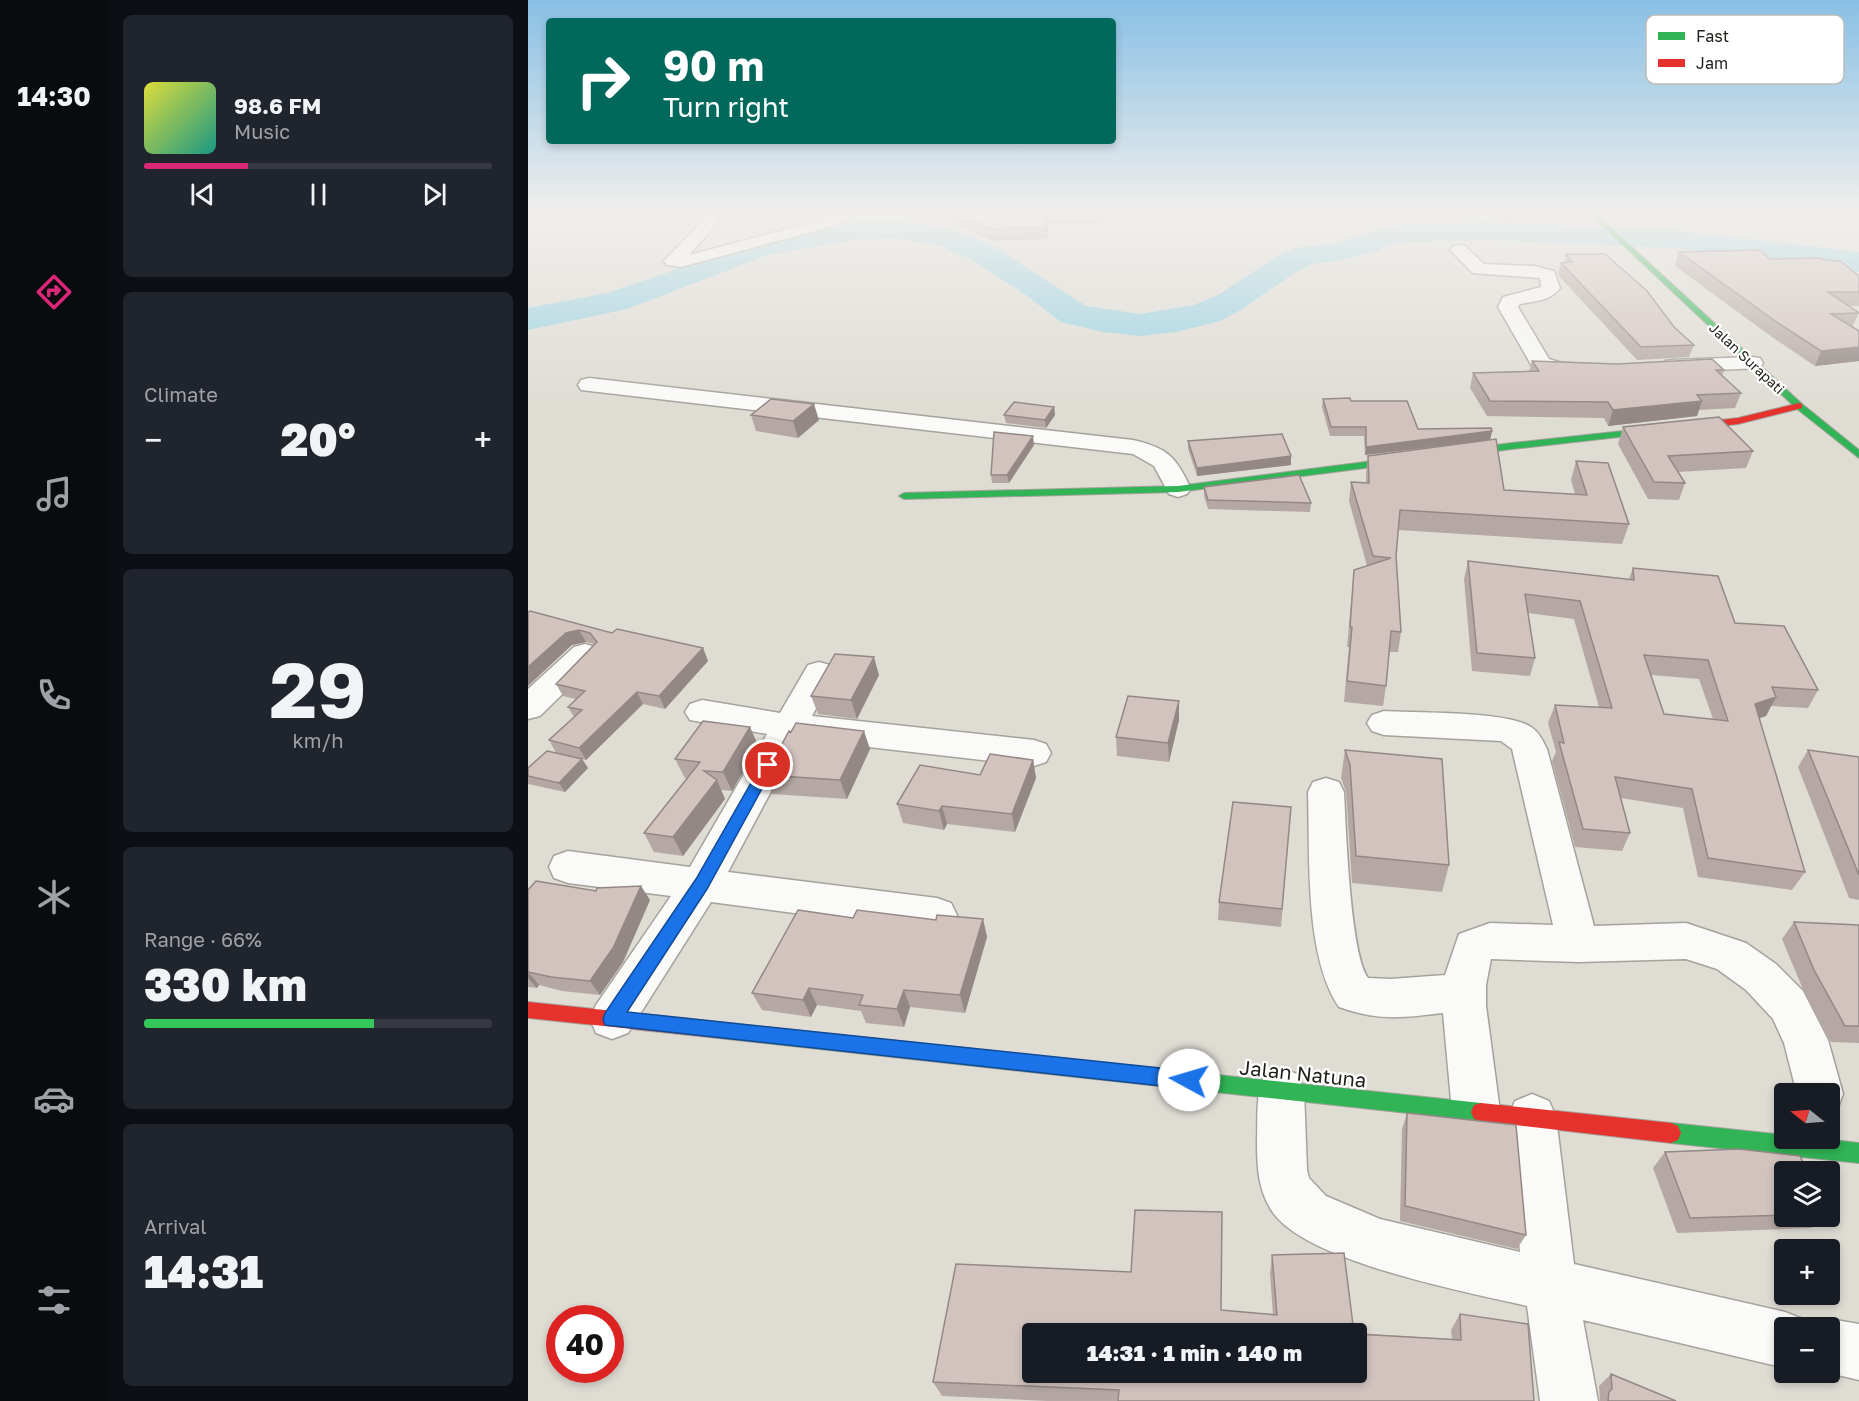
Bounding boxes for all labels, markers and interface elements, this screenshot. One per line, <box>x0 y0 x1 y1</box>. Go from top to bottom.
legend <box>1646 15 1844 84</box>
text: Fast <box>1696 26 1729 46</box>
text: 90 m <box>663 40 764 90</box>
icon: right <box>564 42 642 120</box>
text: Jam <box>1696 53 1728 73</box>
text: 14:30 <box>17 80 91 112</box>
text: Turn right <box>663 91 789 123</box>
text: 98.6 FM <box>234 92 321 119</box>
text: Music <box>234 119 290 143</box>
icon: previous <box>186 178 219 211</box>
icon: pause <box>302 178 335 211</box>
icon: next <box>418 178 451 211</box>
icon: directions <box>33 271 75 313</box>
street label: Jalan Surapati <box>1706 319 1788 397</box>
text: Climate <box>144 382 218 406</box>
text: 20° <box>280 412 356 466</box>
text: − <box>144 420 162 459</box>
text: + <box>474 420 492 459</box>
icon: music <box>33 473 75 515</box>
text: 29 <box>269 642 367 735</box>
icon: phone <box>33 674 75 716</box>
text: km/h <box>293 728 343 752</box>
pin <box>742 739 793 790</box>
icon: arrive <box>751 748 784 781</box>
icon: climate <box>33 876 75 918</box>
text: Range · 66% <box>144 927 262 951</box>
text: 330 km <box>144 957 307 1011</box>
position arrow <box>1157 1048 1221 1112</box>
street label: Jalan Natuna <box>1238 1054 1368 1092</box>
icon: car <box>33 1078 75 1120</box>
north arrow <box>1774 1083 1840 1149</box>
map controls <box>1774 1083 1840 1383</box>
button: layers <box>1774 1161 1840 1227</box>
text: Arrival <box>144 1214 207 1238</box>
button: + <box>1774 1239 1840 1305</box>
text: 14:31 <box>144 1244 263 1298</box>
icon: filters <box>33 1279 75 1321</box>
speed limit sign: 40 <box>546 1305 624 1383</box>
button: − <box>1774 1317 1840 1383</box>
text: 14:31 · 1 min · 140 m <box>1087 1339 1302 1366</box>

